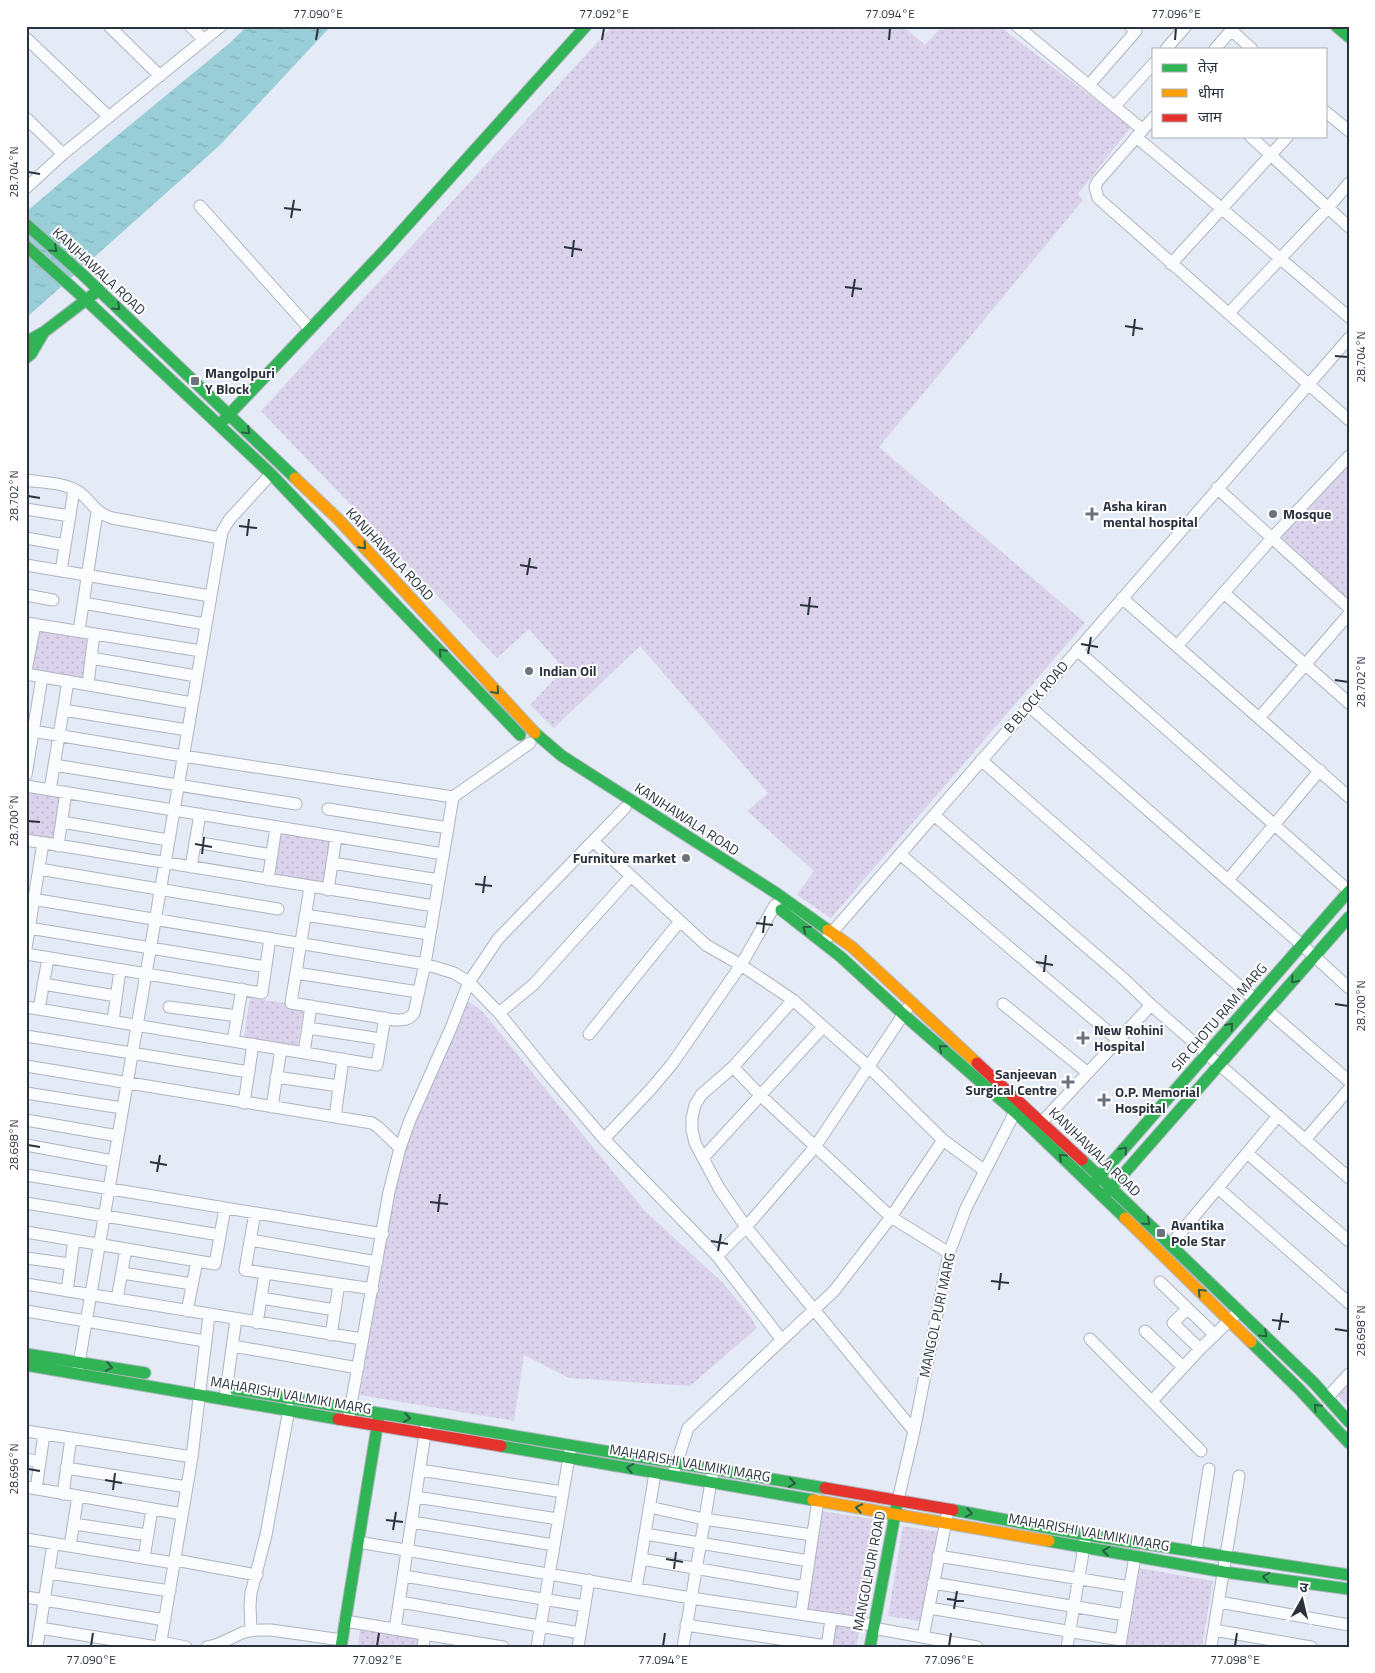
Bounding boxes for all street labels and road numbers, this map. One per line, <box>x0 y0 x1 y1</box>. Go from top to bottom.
street label: KANJHAWALA ROAD <box>48 222 151 320</box>
street label: KANJHAWALA ROAD <box>341 502 439 605</box>
street label: B BLOCK ROAD <box>998 656 1073 737</box>
street label: KANJHAWALA ROAD <box>631 777 744 860</box>
street label: SIR CHOTU RAM MARG <box>1166 958 1272 1075</box>
street label: KANJHAWALA ROAD <box>1045 1102 1146 1201</box>
street label: MANGOL PURI MARG <box>913 1251 960 1379</box>
street label: MAHARISHI VALMIKI MARG <box>209 1370 373 1419</box>
street label: MAHARISHI VALMIKI MARG <box>608 1438 772 1487</box>
street label: MAHARISHI VALMIKI MARG <box>1007 1507 1171 1556</box>
street label: MANGOLPURI ROAD <box>847 1509 890 1633</box>

